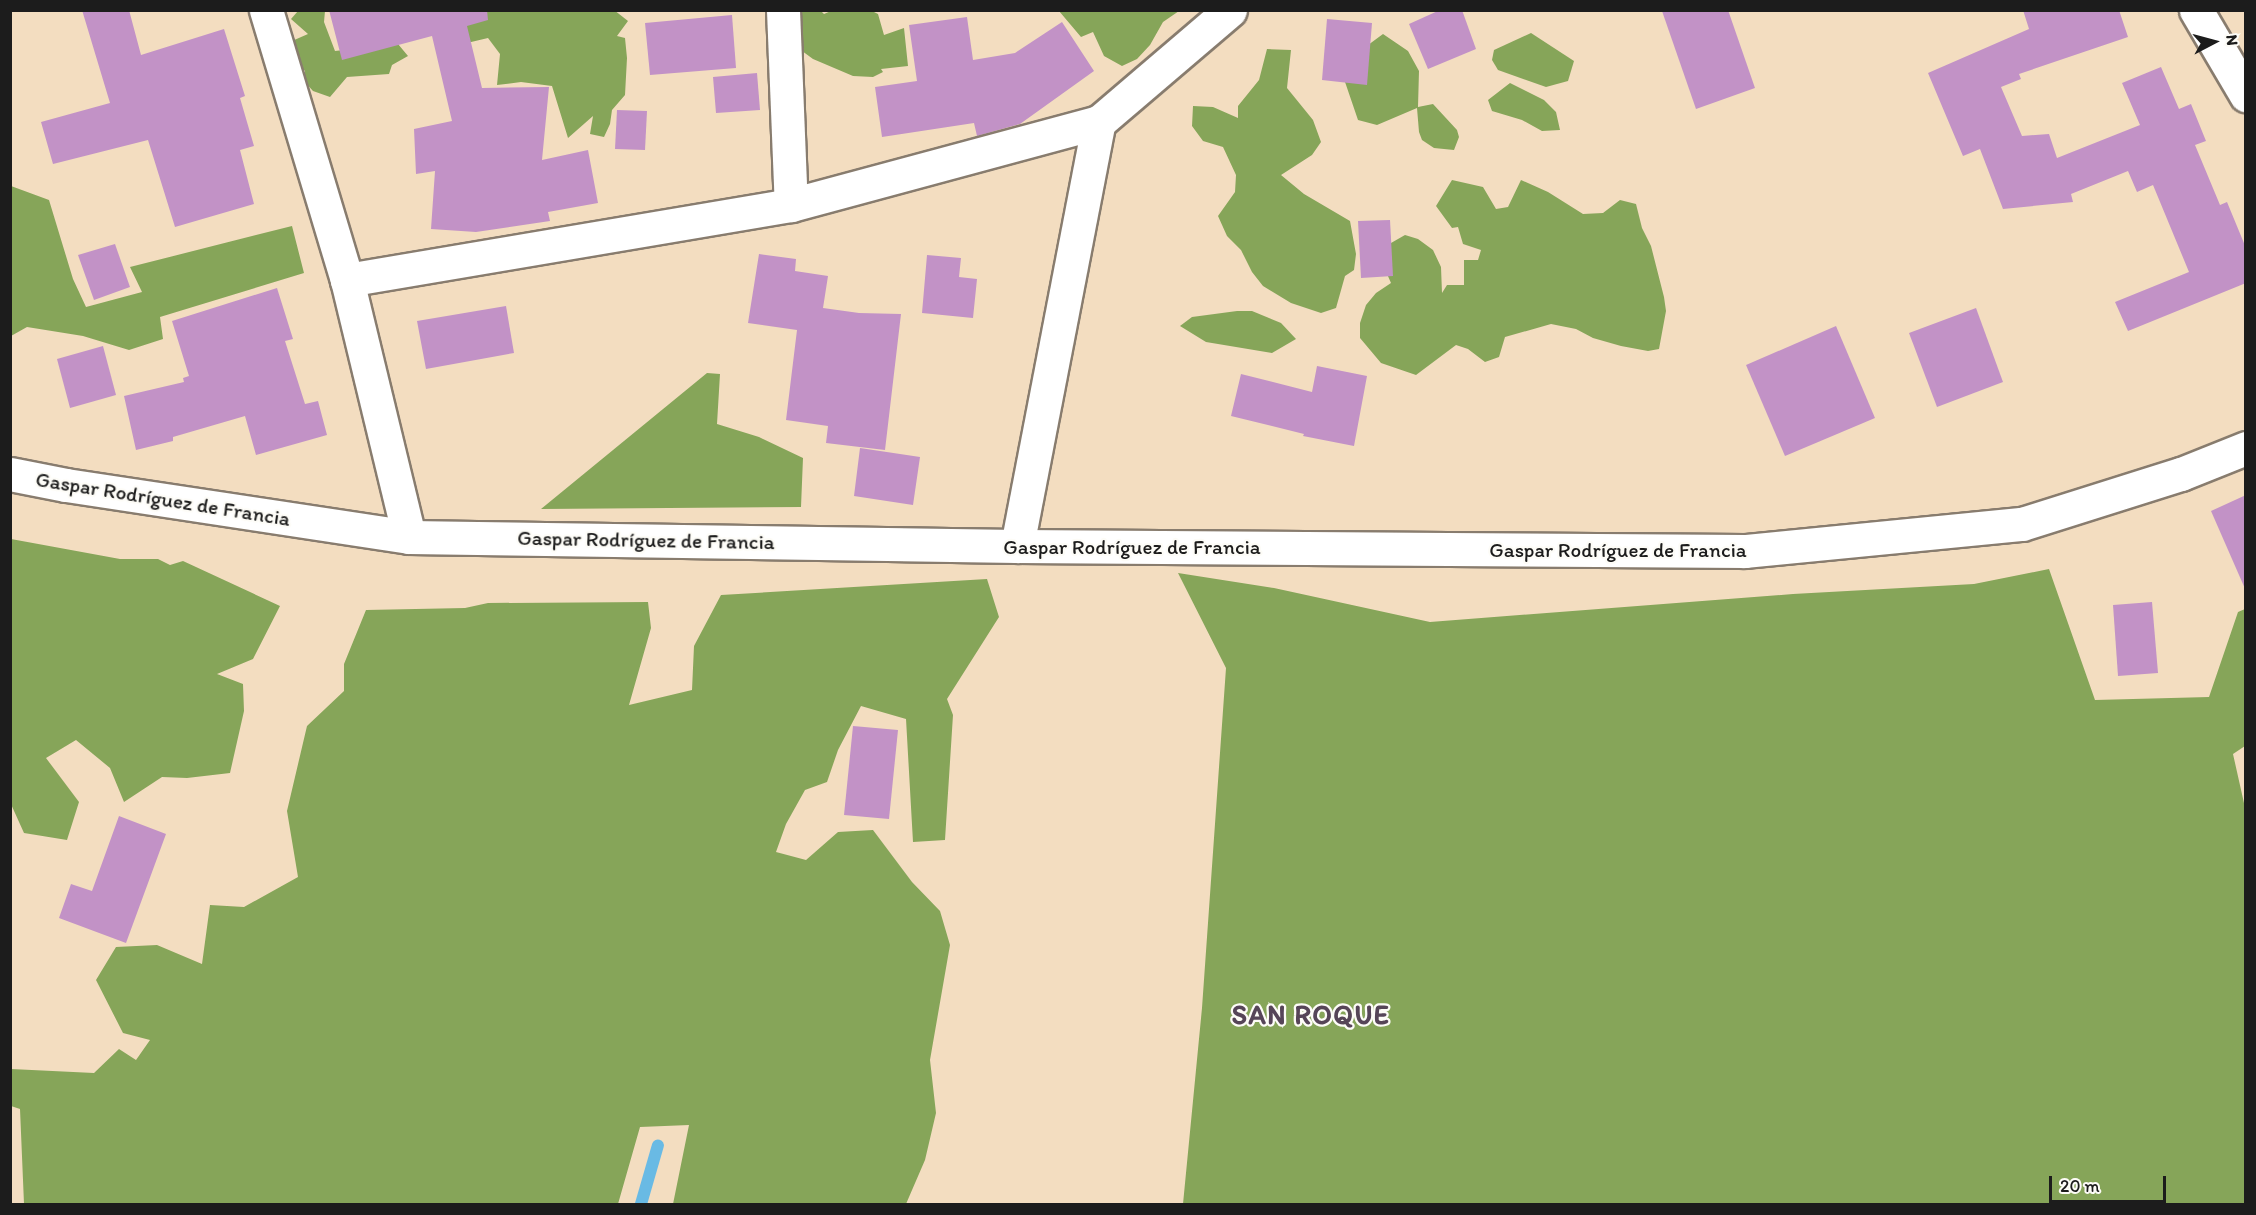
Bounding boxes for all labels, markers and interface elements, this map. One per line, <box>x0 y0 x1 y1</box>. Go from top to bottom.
north arrow <box>2184 12 2244 72</box>
text: N <box>2222 34 2242 46</box>
street label: Gaspar Rodríguez de Francia <box>34 466 292 532</box>
street label: Gaspar Rodríguez de Francia <box>517 525 775 555</box>
street label: Gaspar Rodríguez de Francia <box>1004 534 1260 560</box>
street label: Gaspar Rodríguez de Francia <box>1490 537 1746 563</box>
district label: SAN ROQUE <box>1232 999 1390 1031</box>
scale bar <box>2052 1164 2169 1202</box>
text: 20 m <box>2060 1175 2100 1197</box>

